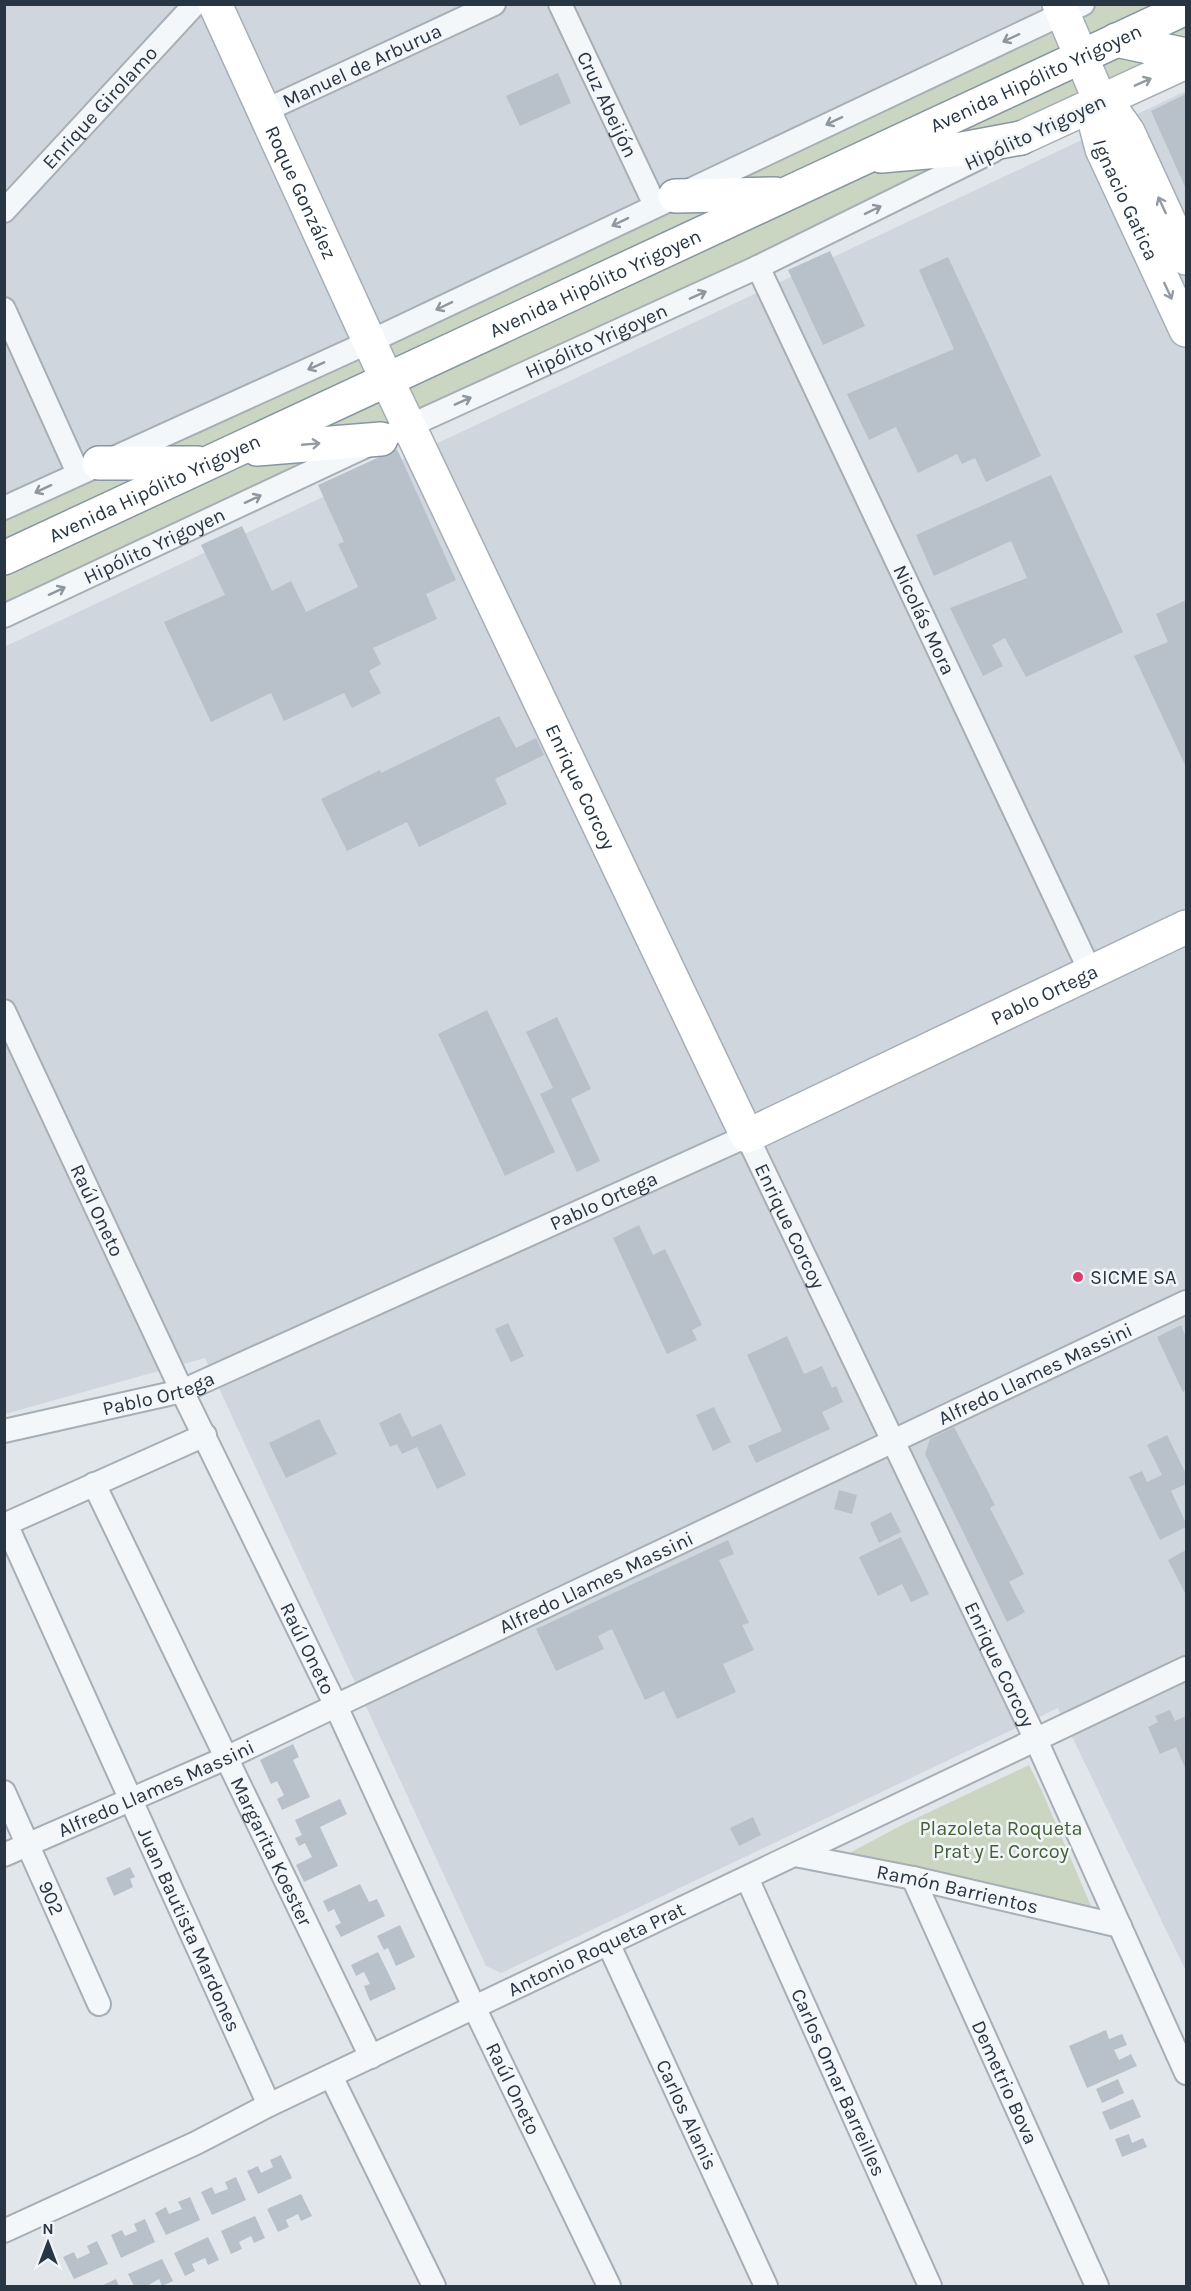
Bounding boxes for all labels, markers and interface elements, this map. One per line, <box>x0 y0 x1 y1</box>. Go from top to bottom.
street label: Avenida Hipólito Yrigoyen <box>926 17 1146 137</box>
street label: Manuel de Arburua <box>279 19 445 113</box>
one-way arrow <box>1002 33 1020 45</box>
street label: Enrique Girolamo <box>38 42 162 174</box>
street label: Cruz Abeijón <box>572 48 642 161</box>
one-way arrow <box>1134 75 1152 87</box>
street label: Hipólito Yrigoyen <box>960 89 1110 175</box>
one-way arrow <box>826 115 844 127</box>
street label: Roque González <box>260 122 341 263</box>
street label: Ignacio Gatica <box>1088 137 1163 264</box>
one-way arrow <box>1156 197 1167 215</box>
one-way arrow <box>864 204 882 216</box>
one-way arrow <box>611 216 629 228</box>
street label: Avenida Hipólito Yrigoyen <box>485 222 705 342</box>
one-way arrow <box>1163 281 1175 299</box>
one-way arrow <box>688 288 706 300</box>
street label: Hipólito Yrigoyen <box>521 299 671 383</box>
one-way arrow <box>435 301 453 313</box>
one-way arrow <box>308 360 326 372</box>
one-way arrow <box>453 395 471 407</box>
street label: Avenida Hipólito Yrigoyen <box>45 428 265 548</box>
one-way arrow <box>300 439 320 450</box>
one-way arrow <box>34 484 52 496</box>
one-way arrow <box>243 493 261 505</box>
street label: Hipólito Yrigoyen <box>80 502 230 588</box>
street label: Nicolás Mora <box>888 561 960 679</box>
one-way arrow <box>48 585 66 597</box>
street label: Enrique Corcoy <box>541 720 620 854</box>
street label: Pablo Ortega <box>987 960 1102 1030</box>
street label: Enrique Corcoy <box>750 1160 829 1293</box>
street label: Raúl Oneto <box>65 1161 128 1260</box>
street label: Pablo Ortega <box>546 1167 661 1235</box>
place label: SICME SA <box>1090 1266 1176 1289</box>
marker: SICME SA <box>1071 1270 1085 1284</box>
street label: Alfredo Llames Massini <box>934 1318 1136 1430</box>
street label: Pablo Ortega <box>100 1367 218 1421</box>
street label: Alfredo Llames Massini <box>496 1527 697 1639</box>
street label: Enrique Corcoy <box>960 1598 1039 1731</box>
street label: Raúl Oneto <box>275 1599 339 1698</box>
street label: Alfredo Llames Massini <box>54 1735 258 1842</box>
street label: Margarita Koester <box>225 1773 317 1930</box>
park label: Plazoleta Roqueta Prat y E. Corcoy <box>919 1817 1083 1863</box>
street label: Juan Bautista Mardones <box>133 1824 245 2035</box>
street label: Ramón Barrientos <box>875 1860 1040 1919</box>
street label: 902 <box>33 1877 69 1919</box>
street label: Antonio Roqueta Prat <box>504 1897 689 2001</box>
street label: Carlos Omar Barreilles <box>786 1985 890 2180</box>
street label: Demetrio Bova <box>967 2017 1043 2148</box>
street label: Raúl Oneto <box>481 2039 545 2139</box>
street label: Carlos Alanis <box>651 2056 722 2174</box>
north arrow <box>18 2213 78 2273</box>
text: N <box>42 2219 54 2238</box>

